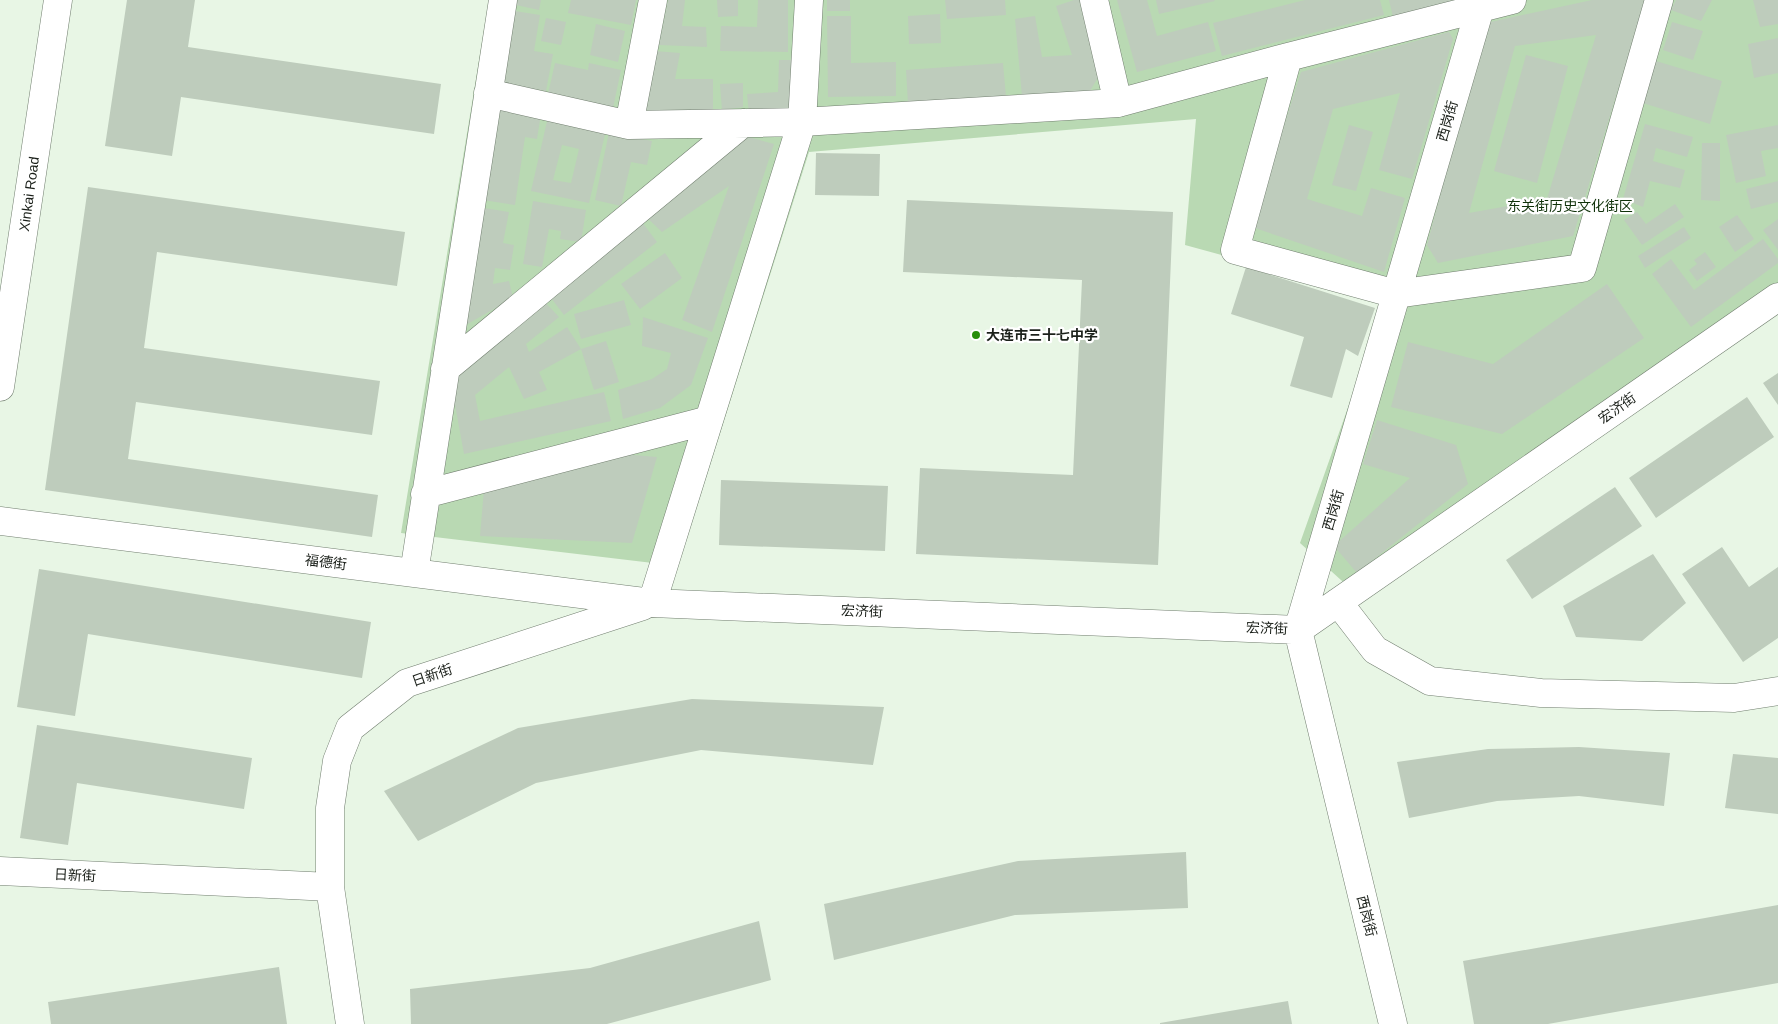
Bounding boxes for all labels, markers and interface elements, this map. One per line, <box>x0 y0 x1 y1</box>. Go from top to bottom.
street label: 西岗街 <box>1434 99 1460 143</box>
street label: Xinkai Road <box>16 156 42 232</box>
park label: 东关街历史文化街区 <box>1507 198 1633 214</box>
place label: 大连市三十七中学 <box>986 327 1098 343</box>
marker: 大连市三十七中学 <box>970 329 982 341</box>
street label: 宏济街 <box>1595 389 1639 427</box>
street label: 西岗街 <box>1320 488 1346 532</box>
street label: 福德街 <box>304 552 348 572</box>
street label: 宏济街 <box>841 602 883 620</box>
street label: 宏济街 <box>1246 619 1288 637</box>
street label: 日新街 <box>410 661 454 689</box>
street label: 日新街 <box>54 866 96 884</box>
street label: 西岗街 <box>1354 894 1380 938</box>

